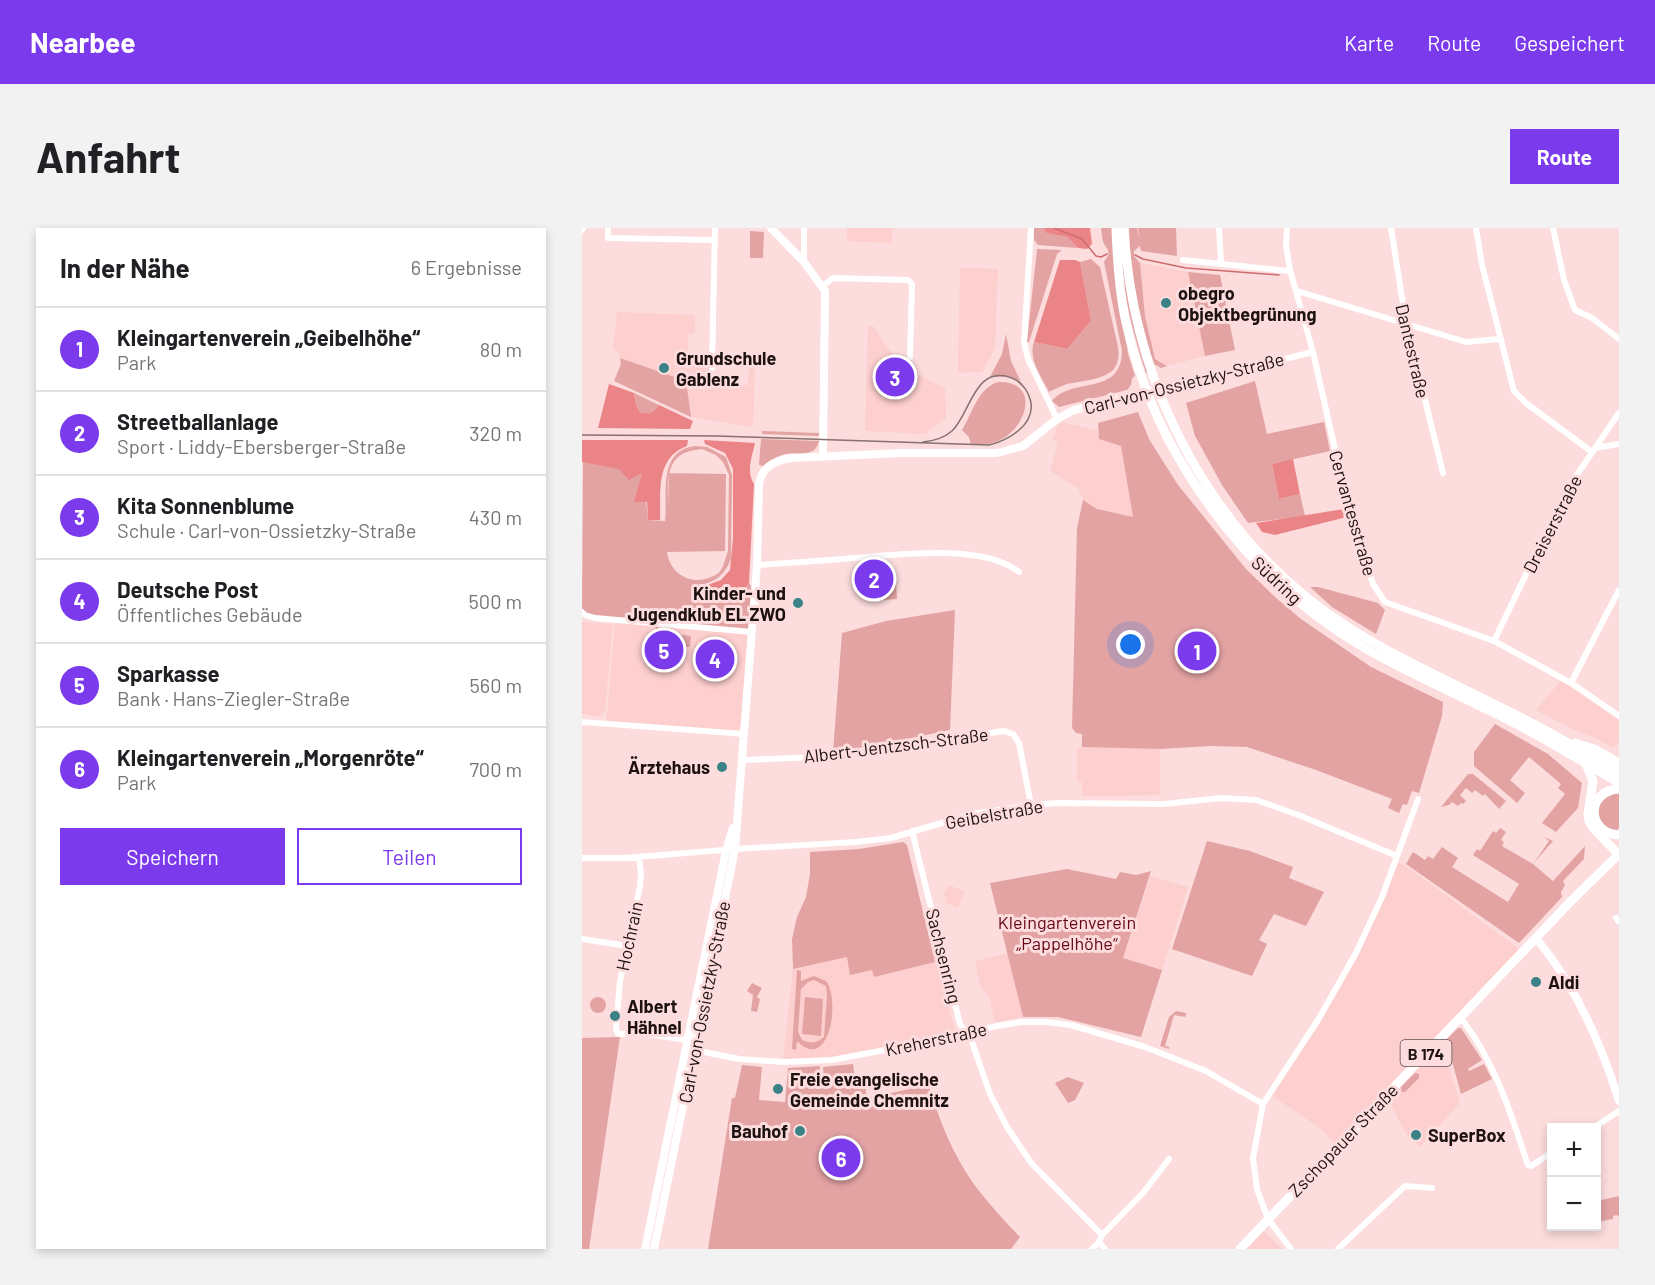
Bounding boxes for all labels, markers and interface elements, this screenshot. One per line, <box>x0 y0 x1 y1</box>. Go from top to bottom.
text: Nearbee <box>30 25 136 59</box>
text: Karte <box>1344 30 1394 55</box>
text: Route <box>1427 30 1481 55</box>
text: Gespeichert <box>1514 30 1625 55</box>
button: Route <box>1510 129 1619 184</box>
text: Anfahrt <box>36 131 181 181</box>
text: In der Nähe <box>60 252 190 283</box>
text: 6 Ergebnisse <box>411 255 522 279</box>
place label: obegro Objektbegrünung <box>1178 282 1316 325</box>
marker: obegro Objektbegrünung <box>1159 296 1173 310</box>
street label: Dantestraße <box>1391 302 1435 400</box>
text: Kleingartenverein „Geibelhöhe“ <box>117 324 420 350</box>
text: 1 <box>76 337 83 361</box>
text: 80 m <box>480 337 522 361</box>
place label: Grundschule Gablenz <box>676 347 776 390</box>
street label: Carl-von-Ossietzky-Straße <box>1082 347 1286 419</box>
text: Park <box>117 350 156 374</box>
pin: 3 <box>876 354 914 400</box>
marker: Grundschule Gablenz <box>657 361 671 375</box>
text: Streetballanlage <box>117 408 278 434</box>
text: 2 <box>74 421 85 445</box>
text: 320 m <box>469 421 522 445</box>
text: Sport · Liddy-Ebersberger-Straße <box>117 434 406 458</box>
street label: Cervantesstraße <box>1325 448 1381 578</box>
street label: Dreiserstraße <box>1518 471 1586 577</box>
text: Kita Sonnenblume <box>117 492 294 518</box>
text: 3 <box>74 505 85 529</box>
text: 430 m <box>469 505 522 529</box>
text: Schule · Carl-von-Ossietzky-Straße <box>117 518 416 542</box>
street label: Südring <box>1247 551 1307 609</box>
pin: 2 <box>854 556 894 602</box>
text: Deutsche Post <box>117 576 258 602</box>
place label: Kinder- und Jugendklub EL ZWO <box>627 582 786 625</box>
text: 4 <box>73 589 86 613</box>
text: 500 m <box>469 589 522 613</box>
marker: Kinder- und Jugendklub EL ZWO <box>791 596 805 610</box>
text: Öffentliches Gebäude <box>117 602 303 626</box>
pin: 5 <box>644 628 683 672</box>
pin: 1 <box>1178 628 1216 674</box>
your location <box>1116 630 1145 659</box>
pin: 4 <box>696 636 734 682</box>
text: Sparkasse <box>117 660 219 686</box>
text: 5 <box>74 673 85 697</box>
text: 560 m <box>470 673 522 697</box>
text: Bank · Hans-Ziegler-Straße <box>117 686 350 710</box>
street label: Albert-Jentzsch-Straße <box>802 723 990 767</box>
text: Kleingartenverein „Morgenröte“ <box>117 744 424 770</box>
place label: Ärztehaus <box>628 756 710 778</box>
text: 6 <box>74 757 85 781</box>
text: 700 m <box>469 757 522 781</box>
marker: Ärztehaus <box>715 760 729 774</box>
text: Park <box>117 770 156 794</box>
street label: Geibelstraße <box>943 795 1045 833</box>
button: Speichern <box>60 828 285 885</box>
button: Teilen <box>297 828 522 885</box>
street label: Hochrain <box>611 899 647 973</box>
street label: Carl-von-Ossietzky-Straße <box>674 899 734 1105</box>
street label: Sachsenring <box>922 906 966 1006</box>
park label: Kleingartenverein „Pappelhöhe“ <box>998 911 1136 954</box>
place label: Aldi <box>1548 971 1579 993</box>
marker: Aldi <box>1529 975 1543 989</box>
place label: Albert Hähnel <box>627 995 682 1038</box>
marker: Albert Hähnel <box>608 1009 622 1023</box>
street label: Kreherstraße <box>883 1018 989 1060</box>
road number: B 174 <box>1400 1040 1452 1066</box>
place label: Freie evangelische Gemeinde Chemnitz <box>790 1068 949 1111</box>
street label: Zschopauer Straße <box>1284 1079 1402 1201</box>
marker: Freie evangelische Gemeinde Chemnitz <box>771 1082 785 1096</box>
place label: Bauhof <box>731 1120 788 1142</box>
map controls <box>1547 1123 1601 1231</box>
button: + <box>1547 1123 1601 1177</box>
marker: Bauhof <box>793 1124 807 1138</box>
place label: SuperBox <box>1428 1124 1506 1146</box>
marker: SuperBox <box>1409 1128 1423 1142</box>
pin: 6 <box>822 1136 860 1180</box>
button: − <box>1547 1177 1601 1231</box>

